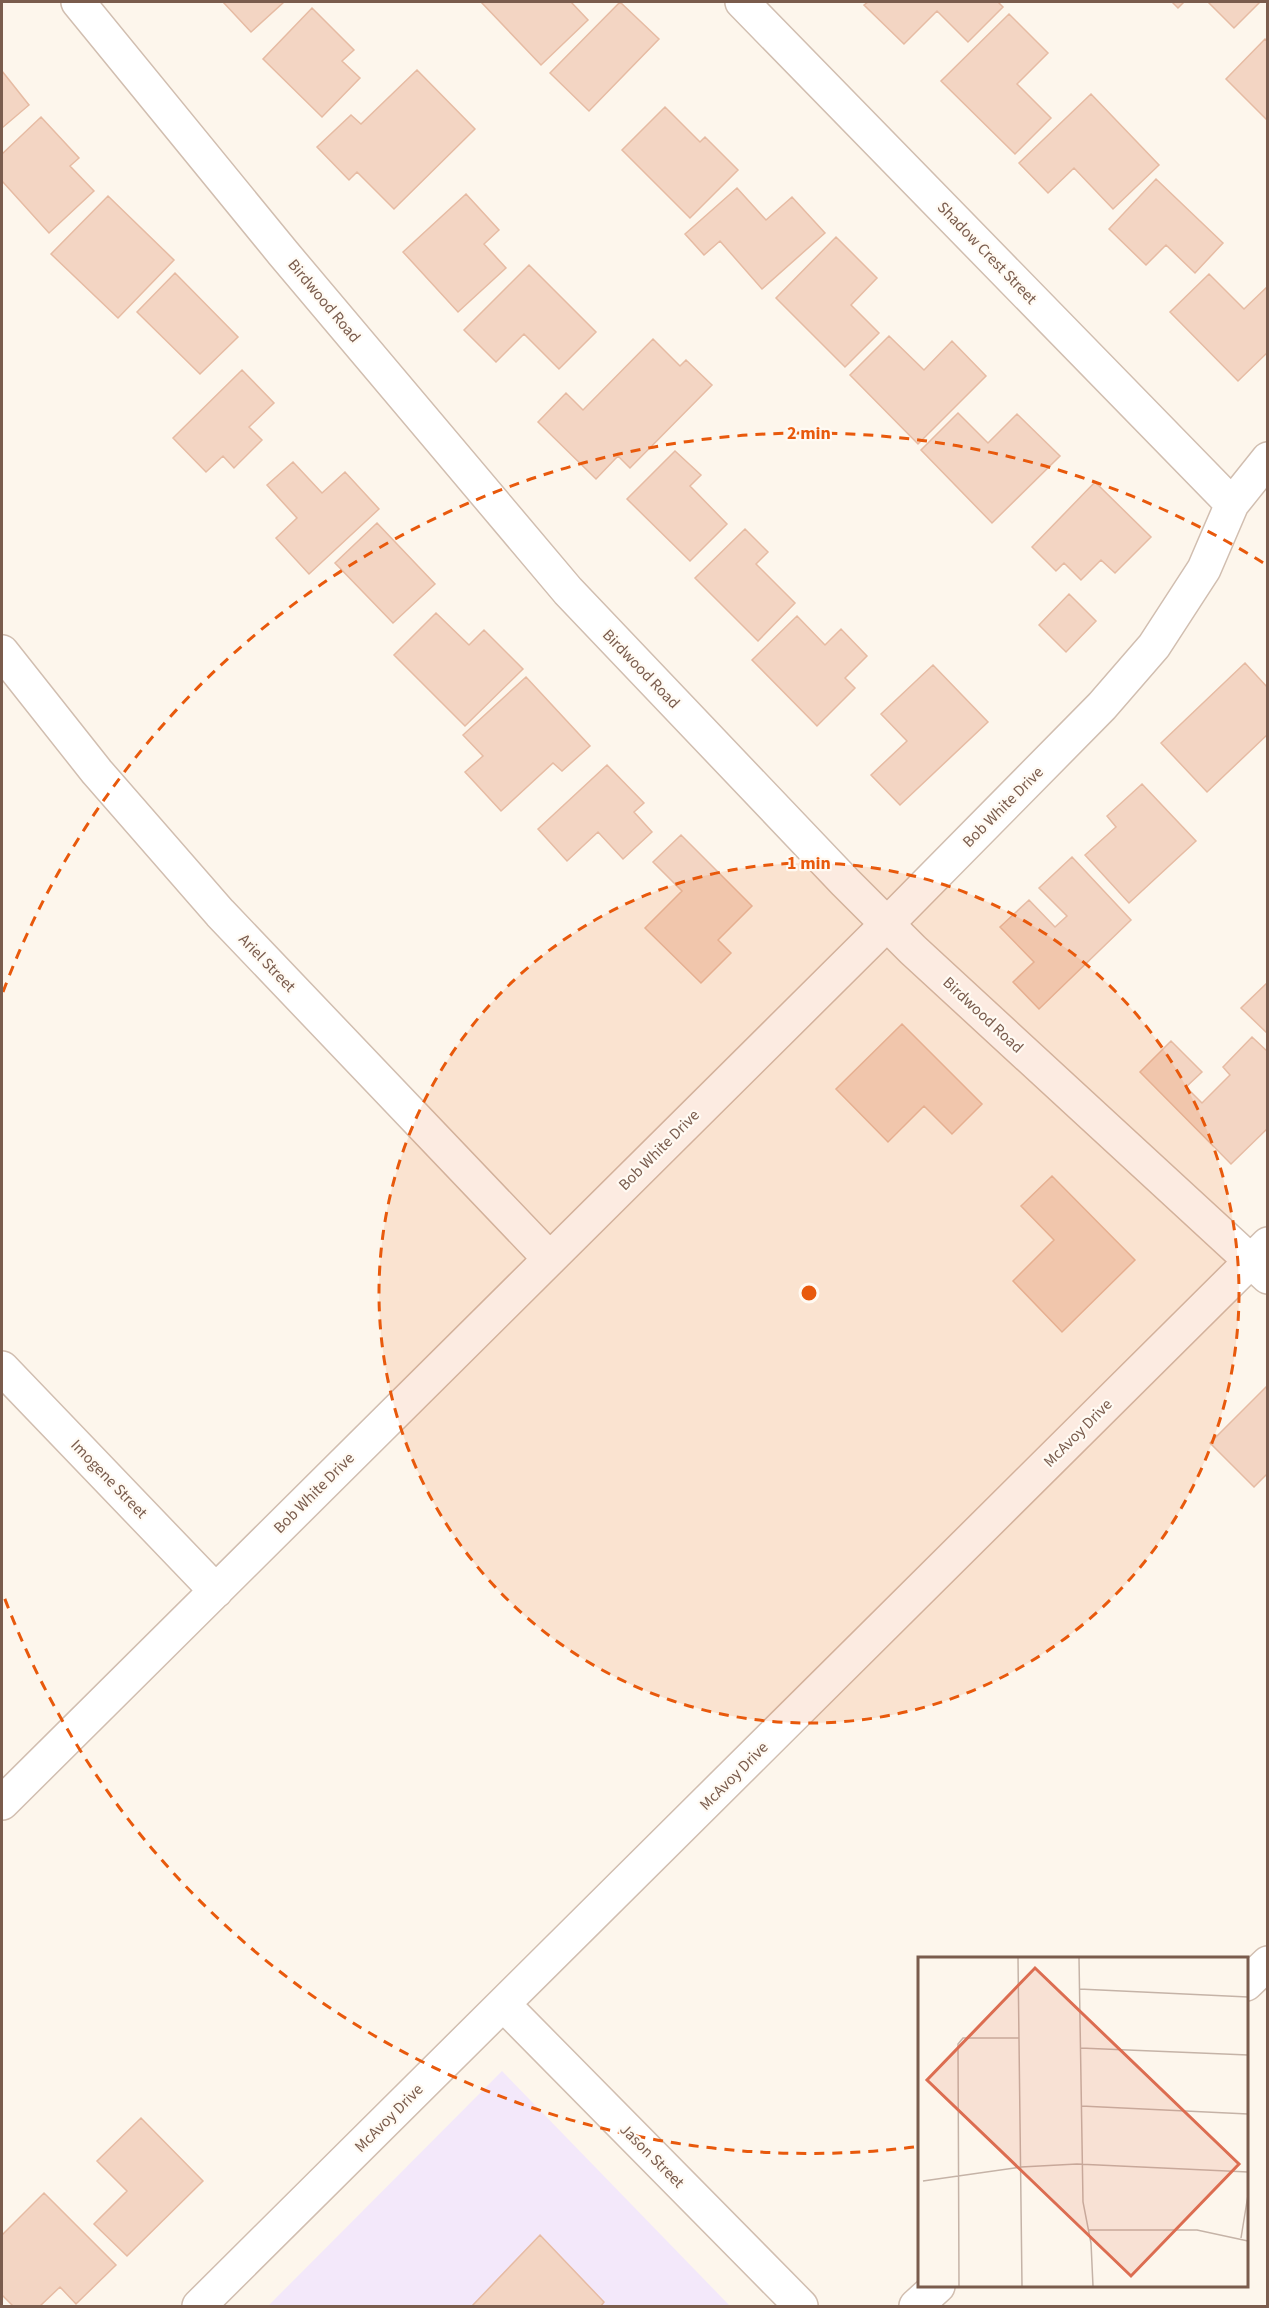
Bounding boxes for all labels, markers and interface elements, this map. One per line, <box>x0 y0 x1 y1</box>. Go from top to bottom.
street label: Shadow Crest Street <box>932 197 1042 310</box>
street label: Birdwood Road <box>283 255 365 347</box>
text: 2 min <box>787 421 831 446</box>
street label: Birdwood Road <box>597 624 685 714</box>
street label: Bob White Drive <box>958 762 1048 852</box>
text: 1 min <box>787 851 831 876</box>
street label: Ariel Street <box>234 929 301 997</box>
street label: Birdwood Road <box>938 972 1028 1058</box>
street label: Bob White Drive <box>614 1105 704 1195</box>
centre of rings <box>799 1283 819 1303</box>
street label: McAvoy Drive <box>1039 1394 1117 1472</box>
street label: Imogene Street <box>66 1435 153 1524</box>
street label: Bob White Drive <box>269 1448 359 1538</box>
street label: McAvoy Drive <box>695 1737 773 1815</box>
inset map <box>918 1957 1248 2287</box>
street label: McAvoy Drive <box>350 2079 428 2157</box>
street label: Jason Street <box>615 2119 690 2194</box>

